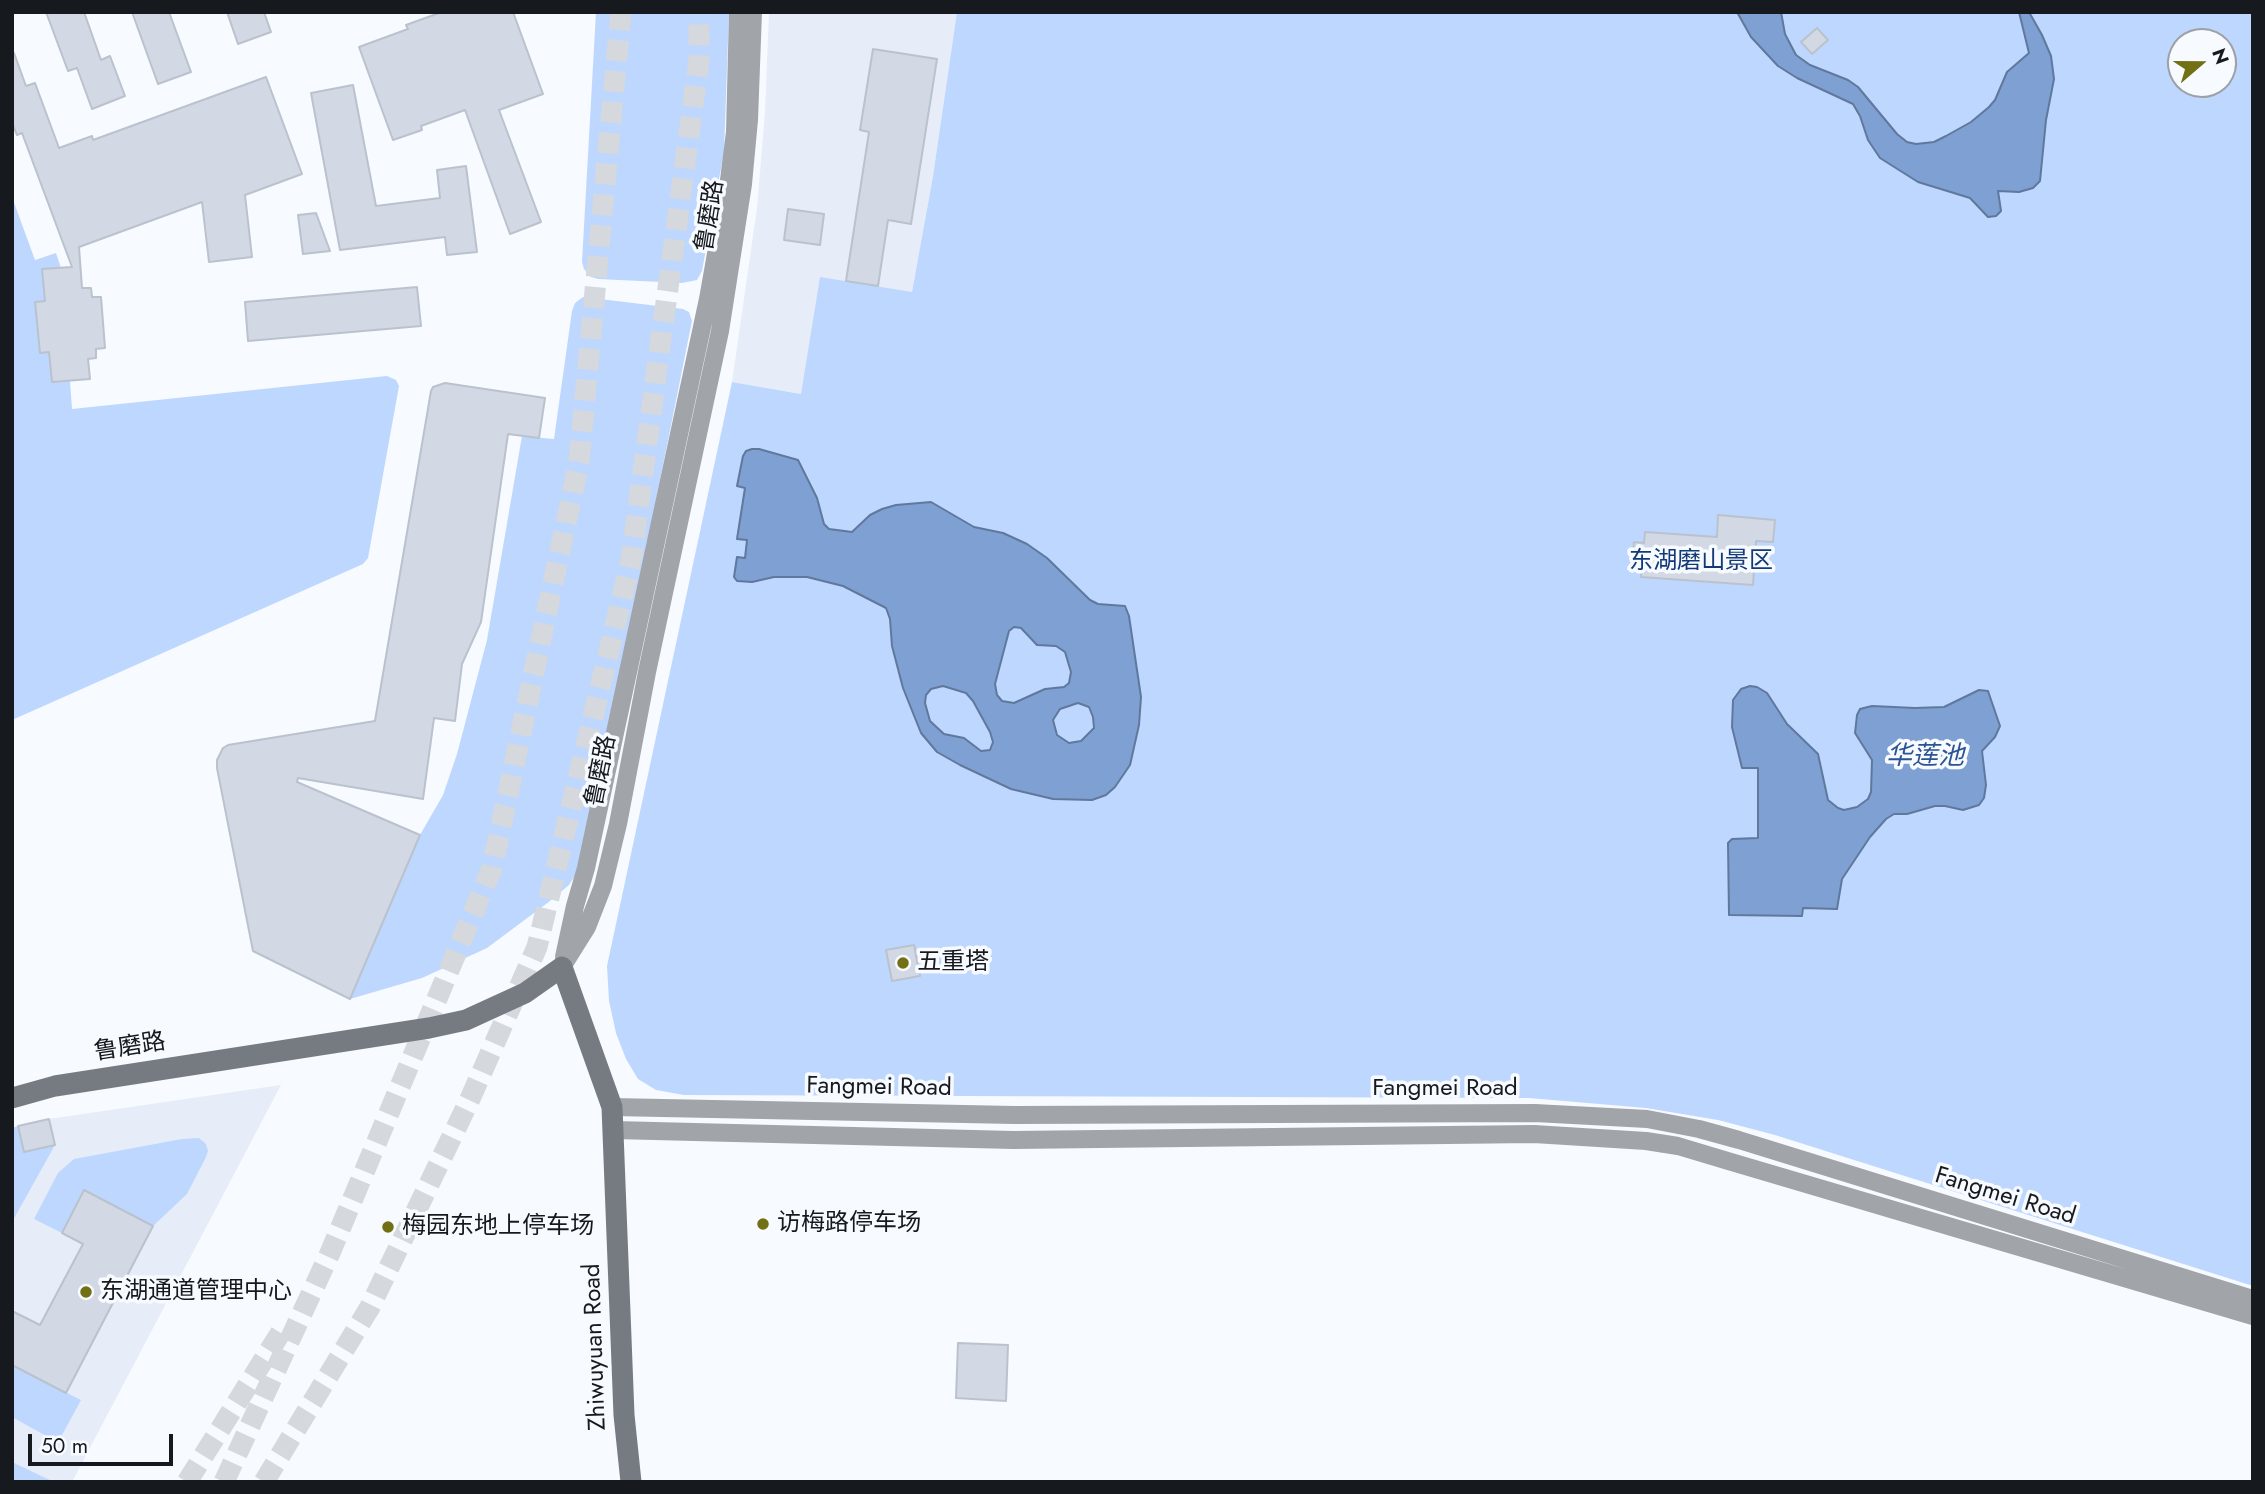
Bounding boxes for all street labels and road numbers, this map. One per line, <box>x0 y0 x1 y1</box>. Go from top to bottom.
street label: 鲁磨路 <box>691 178 731 254</box>
street label: 鲁磨路 <box>581 733 623 809</box>
street label: 鲁磨路 <box>92 1028 168 1068</box>
street label: Fangmei Road <box>806 1072 952 1104</box>
street label: Fangmei Road <box>1372 1075 1518 1103</box>
street label: Fangmei Road <box>1931 1162 2079 1232</box>
street label: Zhiwuyuan Road <box>579 1263 613 1431</box>

